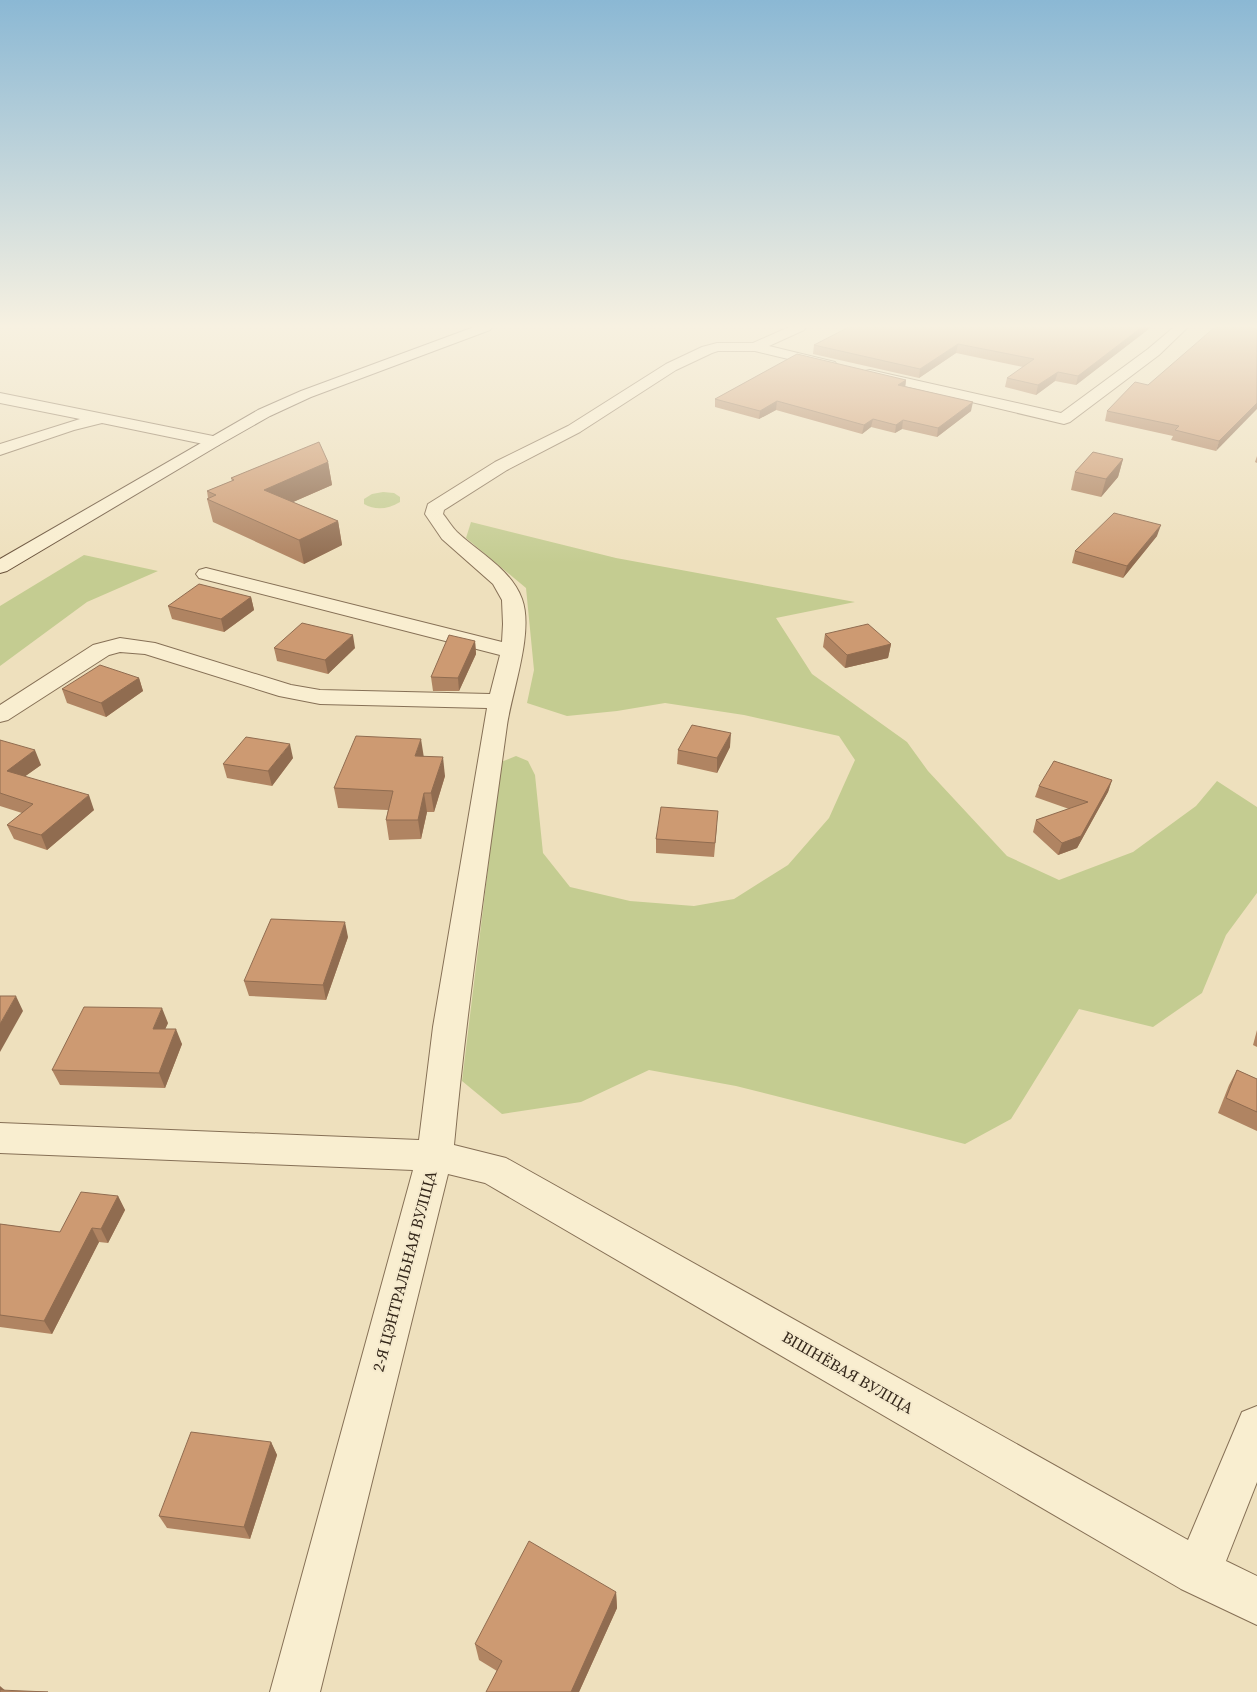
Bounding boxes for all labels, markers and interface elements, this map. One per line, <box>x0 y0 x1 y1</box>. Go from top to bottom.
street label: 2-Я ЦЭНТРАЛЬНАЯ ВУЛІЦА <box>367 1168 442 1374</box>
street label: ВІШНЁВАЯ ВУЛІЦА <box>778 1325 918 1419</box>

